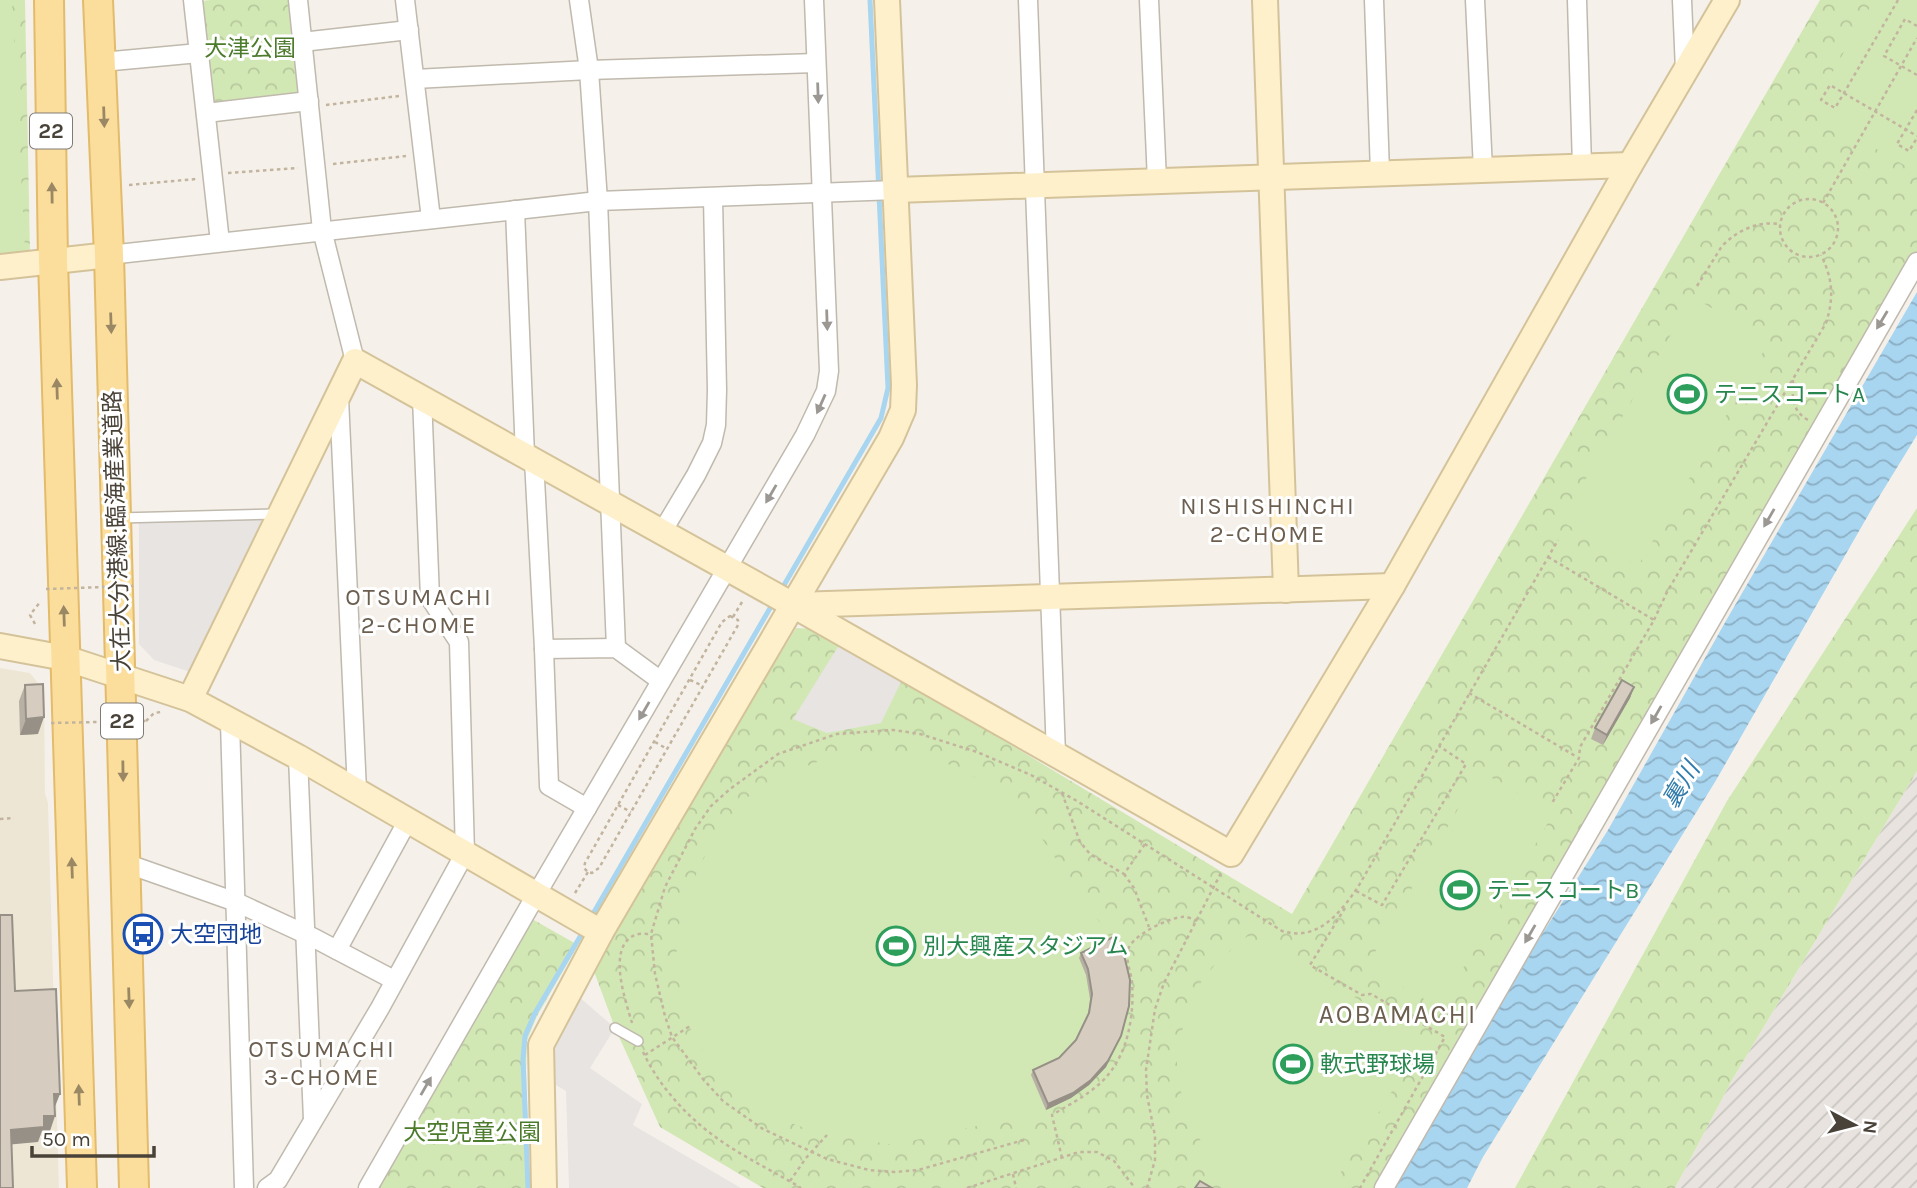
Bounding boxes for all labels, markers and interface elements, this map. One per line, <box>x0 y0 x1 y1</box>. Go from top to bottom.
park label: 大津公園 <box>204 35 296 62</box>
one-way arrow <box>812 82 823 104</box>
one-way arrow <box>98 106 109 128</box>
road number: 22 <box>30 114 72 148</box>
one-way arrow <box>46 182 58 204</box>
one-way arrow <box>821 309 832 331</box>
one-way arrow <box>1876 311 1889 330</box>
one-way arrow <box>106 312 117 334</box>
sports icon: テニスコートA <box>1666 373 1708 415</box>
one-way arrow <box>51 377 62 399</box>
place label: テニスコートA <box>1714 381 1865 408</box>
street label: 大在大分港線;臨海産業道路 <box>99 390 135 672</box>
one-way arrow <box>815 394 827 414</box>
one-way arrow <box>765 484 777 503</box>
district label: NISHISHINCHI 2-CHOME <box>1180 492 1356 548</box>
one-way arrow <box>1763 508 1776 527</box>
district label: OTSUMACHI 2-CHOME <box>345 583 493 639</box>
one-way arrow <box>58 605 69 627</box>
one-way arrow <box>638 701 650 721</box>
road number: 22 <box>101 704 143 738</box>
one-way arrow <box>1650 705 1662 725</box>
water label: 裏川 <box>1657 755 1707 813</box>
one-way arrow <box>117 760 129 782</box>
one-way arrow <box>66 857 77 879</box>
sports icon: テニスコートB <box>1439 869 1481 911</box>
place label: テニスコートB <box>1487 877 1639 904</box>
bus stop icon: 大空団地 <box>122 913 164 955</box>
place label: 大空団地 <box>170 921 262 948</box>
one-way arrow <box>1524 924 1537 943</box>
sports icon: 別大興産スタジアム <box>875 925 917 967</box>
place label: 別大興産スタジアム <box>923 933 1128 960</box>
one-way arrow <box>123 988 135 1010</box>
district label: AOBAMACHI <box>1319 999 1477 1030</box>
district label: OTSUMACHI 3-CHOME <box>248 1035 396 1091</box>
sports icon: 軟式野球場 <box>1272 1043 1314 1085</box>
place label: 軟式野球場 <box>1320 1051 1435 1078</box>
one-way arrow <box>420 1077 432 1096</box>
one-way arrow <box>73 1084 84 1106</box>
north arrow <box>1819 1090 1889 1160</box>
scale bar <box>32 1114 154 1158</box>
park label: 大空児童公園 <box>403 1119 541 1146</box>
text: N <box>1858 1119 1882 1135</box>
text: 50 m <box>42 1127 91 1151</box>

